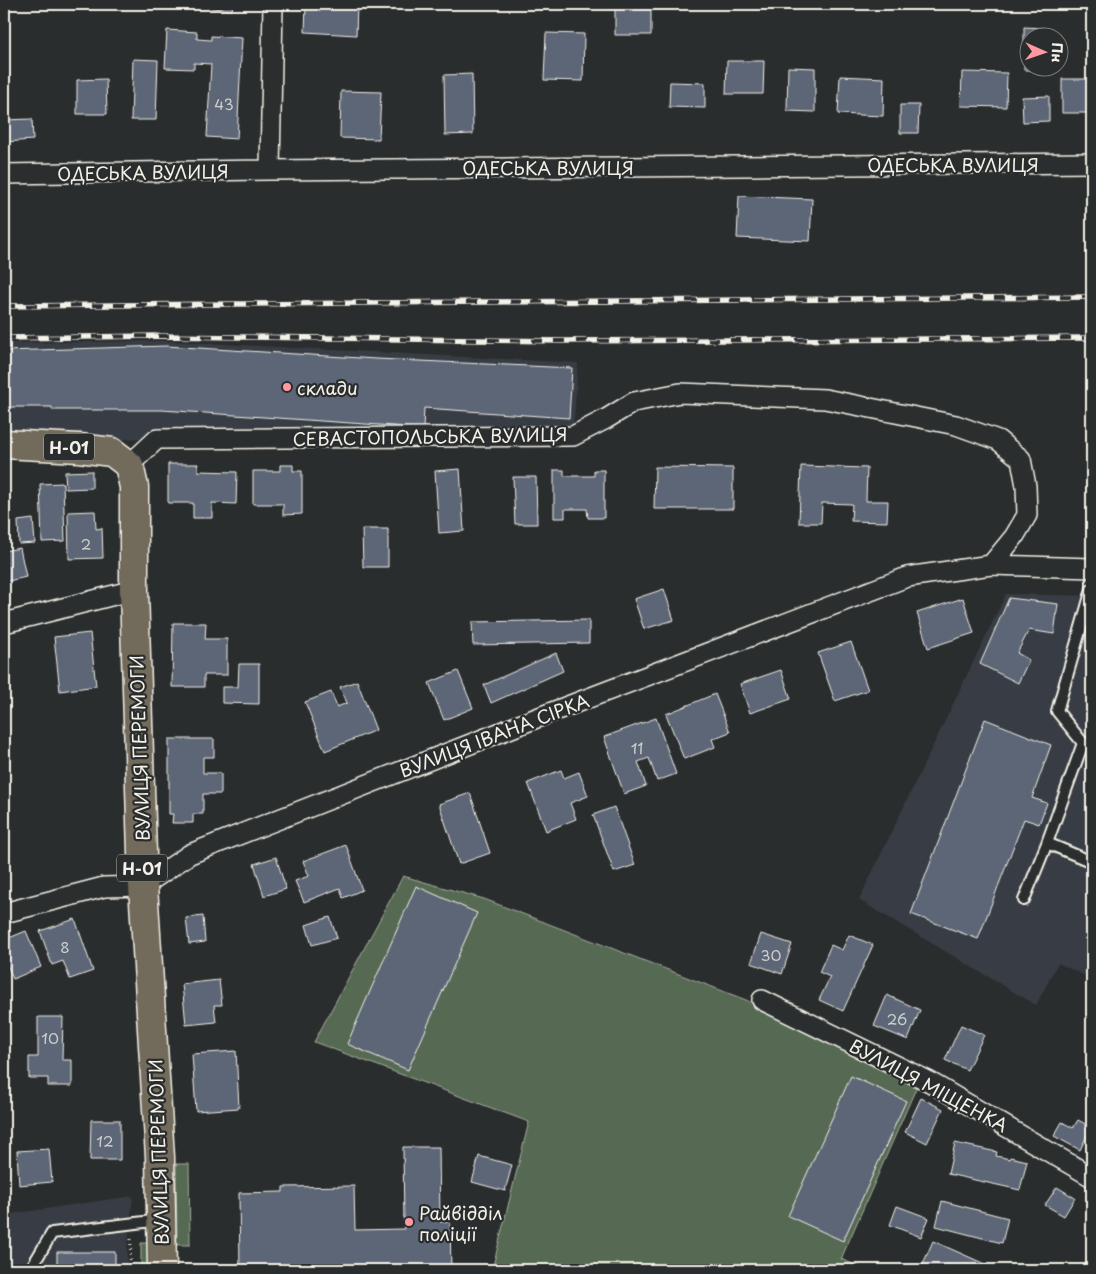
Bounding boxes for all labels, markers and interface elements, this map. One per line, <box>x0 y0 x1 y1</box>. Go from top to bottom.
north arrow <box>1018 28 1068 78</box>
text: Пн <box>1047 42 1068 63</box>
house number: 43 <box>214 92 234 115</box>
street label: ОДЕСЬКА ВУЛИЦЯ <box>867 151 1039 178</box>
street label: ОДЕСЬКА ВУЛИЦЯ <box>462 154 634 181</box>
street label: ОДЕСЬКА ВУЛИЦЯ <box>57 157 229 187</box>
place label: склади <box>297 374 358 401</box>
marker: склади <box>281 381 293 393</box>
street label: СЕВАСТОПОЛЬСЬКА ВУЛИЦЯ <box>292 420 568 452</box>
road number: Н-01 <box>44 434 94 461</box>
house number: 2 <box>81 532 91 555</box>
street label: ВУЛИЦЯ ПЕРЕМОГИ <box>122 655 156 841</box>
street label: ВУЛИЦЯ ІВАНА СІРКА <box>395 686 593 784</box>
house number: 11 <box>631 736 643 759</box>
road number: Н-01 <box>117 854 167 881</box>
house number: 8 <box>60 935 70 958</box>
house number: 30 <box>761 943 781 966</box>
house number: 26 <box>887 1007 907 1030</box>
house number: 10 <box>41 1026 59 1049</box>
street label: ВУЛИЦЯ МІЩЕНКА <box>845 1032 1013 1138</box>
street label: ВУЛИЦЯ ПЕРЕМОГИ <box>141 1059 175 1245</box>
house number: 12 <box>96 1129 114 1152</box>
place label: Райвідділ поліції <box>419 1199 502 1247</box>
marker: Райвідділ поліції <box>403 1216 415 1228</box>

